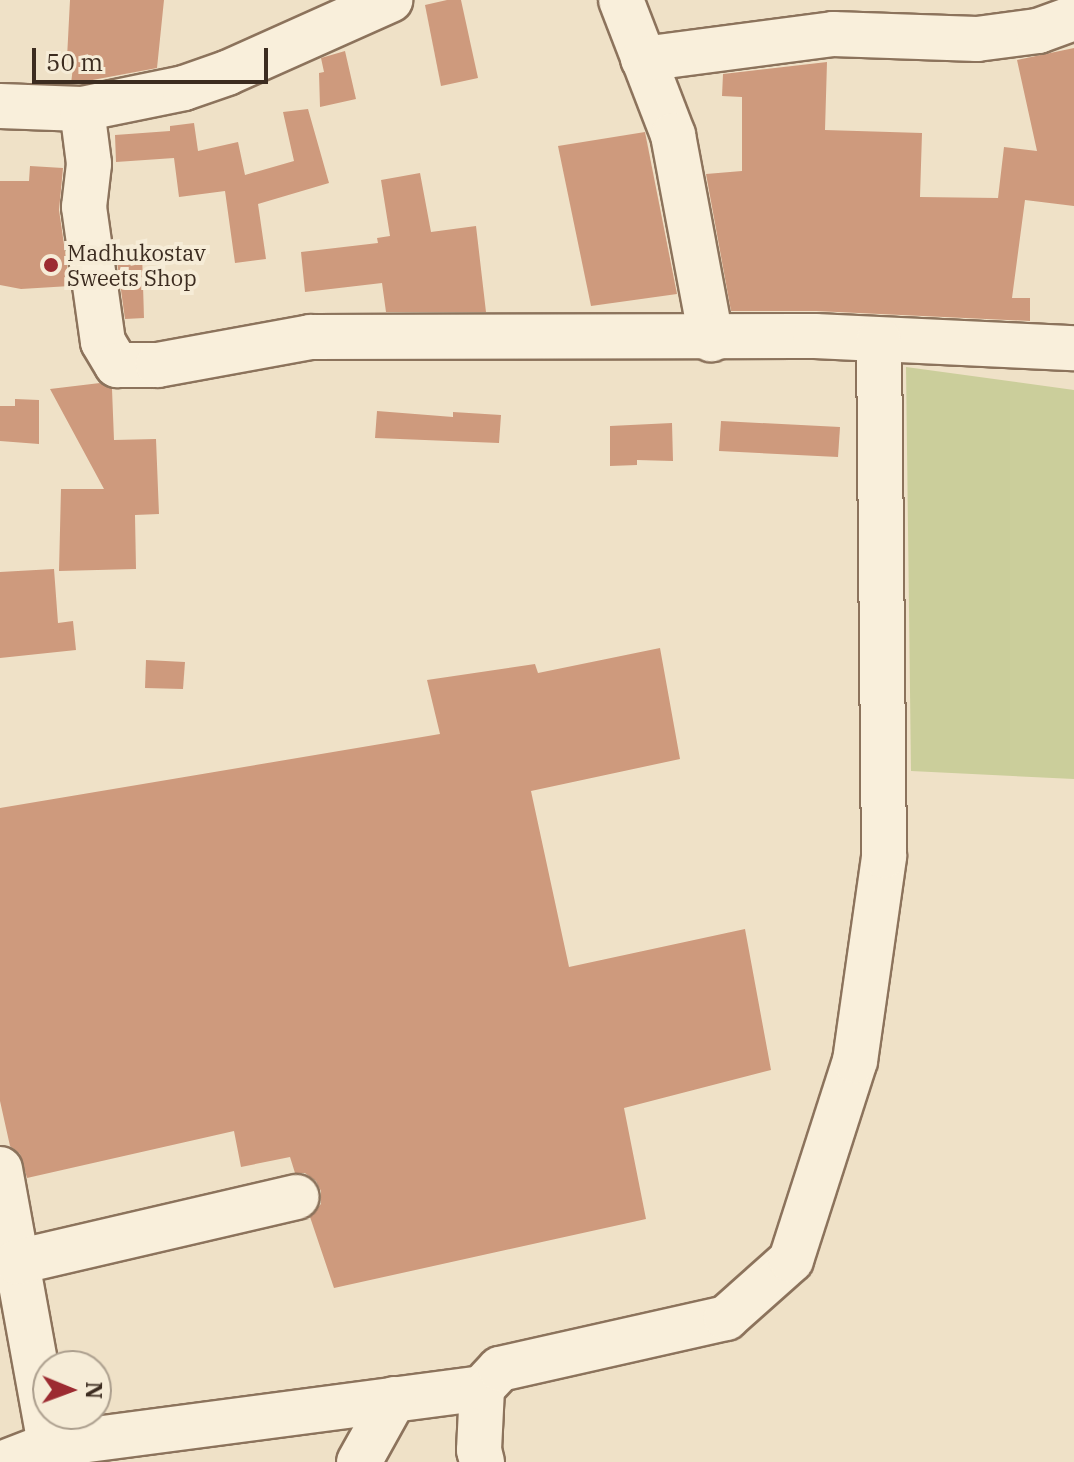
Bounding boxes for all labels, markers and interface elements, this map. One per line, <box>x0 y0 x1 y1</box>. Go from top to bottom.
scale bar <box>36 32 272 82</box>
text: 50 m <box>46 46 103 78</box>
place label: Madhukostav Sweets Shop <box>67 239 206 290</box>
marker: Madhukostav Sweets Shop <box>42 256 60 274</box>
north arrow <box>32 1350 112 1430</box>
text: N <box>80 1381 109 1399</box>

